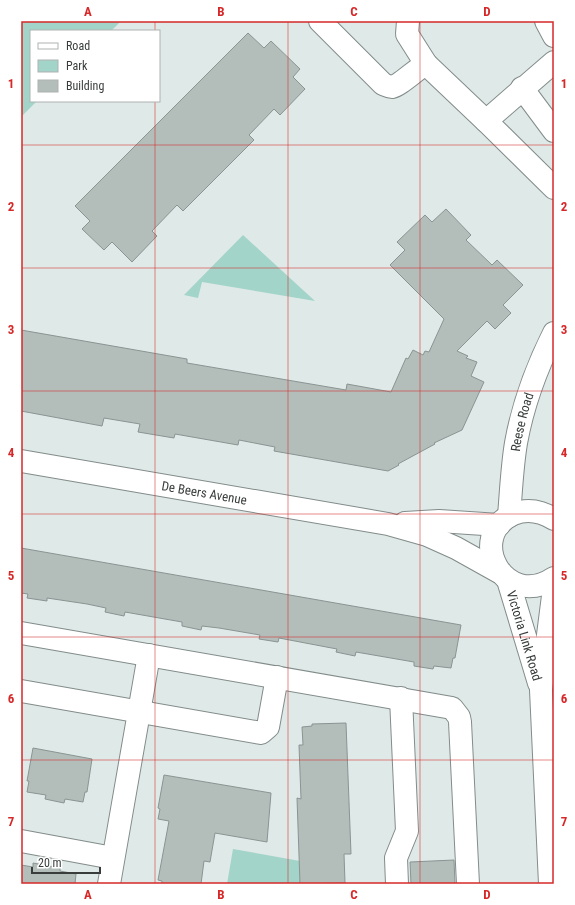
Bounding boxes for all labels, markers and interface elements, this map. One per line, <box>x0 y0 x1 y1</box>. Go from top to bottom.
text: A <box>84 4 92 19</box>
text: B <box>217 4 225 19</box>
text: C <box>350 4 358 19</box>
text: D <box>483 4 491 19</box>
legend <box>30 30 160 102</box>
text: Road <box>66 39 90 53</box>
text: Park <box>66 59 88 73</box>
text: 1 <box>8 76 14 91</box>
text: 1 <box>561 76 567 91</box>
text: Building <box>66 79 104 93</box>
text: 2 <box>8 199 15 214</box>
text: 2 <box>561 199 568 214</box>
text: 3 <box>8 322 14 337</box>
text: 3 <box>561 322 567 337</box>
street label: Reese Road <box>508 391 537 453</box>
text: 4 <box>8 445 15 460</box>
text: 4 <box>561 445 568 460</box>
street label: De Beers Avenue <box>161 478 248 508</box>
text: 5 <box>8 568 15 583</box>
text: 5 <box>561 568 568 583</box>
street label: Victoria Link Road <box>504 589 545 682</box>
text: 6 <box>8 691 15 706</box>
text: 6 <box>561 691 568 706</box>
text: 7 <box>8 814 15 829</box>
text: 7 <box>561 814 568 829</box>
scale bar <box>32 849 100 875</box>
text: 20 m <box>38 856 62 870</box>
text: A <box>84 887 92 902</box>
text: B <box>217 887 225 902</box>
text: C <box>350 887 358 902</box>
text: D <box>483 887 491 902</box>

